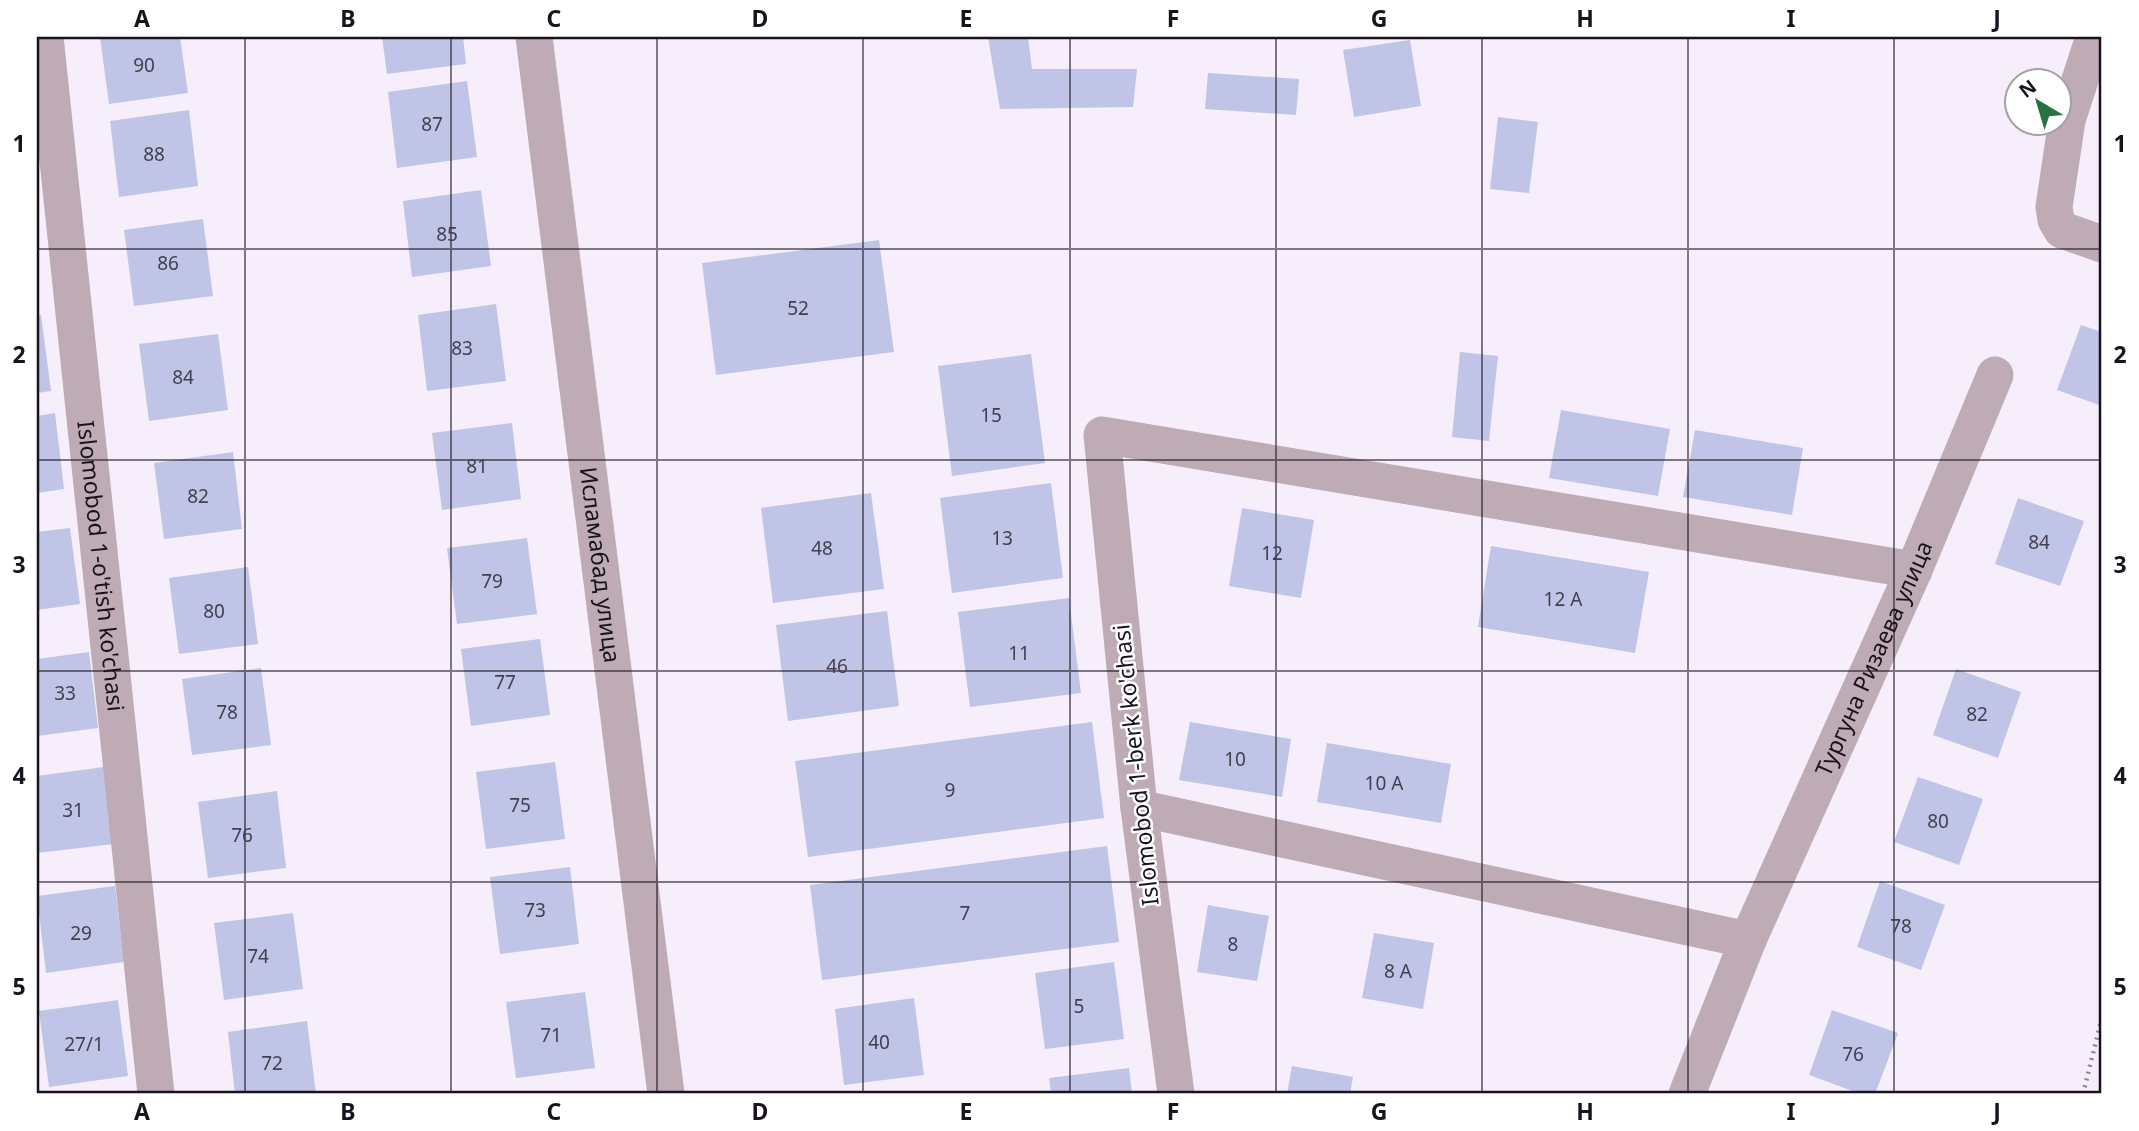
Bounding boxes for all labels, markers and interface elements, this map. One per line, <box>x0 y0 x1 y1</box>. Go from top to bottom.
text: A <box>134 2 150 34</box>
text: B <box>340 2 356 34</box>
text: C <box>547 2 562 34</box>
text: D <box>752 2 768 34</box>
text: E <box>960 2 972 34</box>
text: F <box>1167 2 1179 34</box>
text: G <box>1371 2 1387 34</box>
text: H <box>1576 2 1594 34</box>
text: I <box>1787 2 1796 34</box>
text: J <box>1991 2 2001 34</box>
house number: 90 <box>133 52 155 78</box>
north arrow <box>2002 66 2072 136</box>
text: N <box>2013 74 2042 104</box>
house number: 87 <box>421 111 443 137</box>
text: 1 <box>12 127 26 159</box>
text: 1 <box>2113 127 2127 159</box>
house number: 88 <box>143 141 165 167</box>
house number: 85 <box>436 221 458 247</box>
house number: 86 <box>157 250 179 276</box>
house number: 52 <box>787 295 809 321</box>
house number: 83 <box>451 335 473 361</box>
text: 2 <box>12 338 26 370</box>
text: 2 <box>2113 338 2127 370</box>
house number: 84 <box>172 364 194 390</box>
house number: 15 <box>980 402 1002 428</box>
street label: Islomobod 1-o'tish ko'chasi <box>70 419 133 713</box>
house number: 81 <box>466 453 488 479</box>
street label: Исламабад улица <box>573 465 629 665</box>
house number: 82 <box>187 483 209 509</box>
house number: 13 <box>991 525 1013 551</box>
house number: 84 <box>2028 529 2050 555</box>
house number: 48 <box>811 535 833 561</box>
street label: Тургуна Ризаева улица <box>1807 536 1939 781</box>
house number: 12 <box>1261 540 1283 566</box>
text: 3 <box>12 548 26 580</box>
text: 3 <box>2113 548 2127 580</box>
house number: 79 <box>481 568 503 594</box>
house number: 12 A <box>1544 586 1583 612</box>
house number: 80 <box>203 598 225 624</box>
street label: Islomobod 1-berk ko'chasi <box>1104 623 1166 907</box>
house number: 11 <box>1008 640 1030 666</box>
house number: 46 <box>826 653 848 679</box>
house number: 77 <box>494 669 516 695</box>
house number: 33 <box>54 680 76 706</box>
house number: 78 <box>216 699 238 725</box>
house number: 82 <box>1966 701 1988 727</box>
house number: 10 <box>1224 746 1246 772</box>
text: 4 <box>12 759 26 791</box>
text: 4 <box>2113 759 2127 791</box>
house number: 10 A <box>1365 770 1404 796</box>
house number: 9 <box>945 777 955 803</box>
house number: 75 <box>509 792 531 818</box>
house number: 31 <box>62 797 84 823</box>
house number: 80 <box>1927 808 1949 834</box>
house number: 76 <box>231 822 253 848</box>
house number: 73 <box>524 897 546 923</box>
house number: 7 <box>960 900 970 926</box>
house number: 78 <box>1890 913 1912 939</box>
house number: 29 <box>70 920 92 946</box>
house number: 8 <box>1228 931 1238 957</box>
house number: 74 <box>247 943 269 969</box>
house number: 8 A <box>1384 958 1413 984</box>
text: 5 <box>12 970 26 1002</box>
text: 5 <box>2113 970 2127 1002</box>
house number: 5 <box>1074 993 1084 1019</box>
house number: 71 <box>540 1022 562 1048</box>
house number: 40 <box>868 1029 890 1055</box>
house number: 27/1 <box>64 1031 104 1057</box>
house number: 76 <box>1842 1041 1864 1067</box>
house number: 72 <box>261 1050 283 1076</box>
text: A <box>134 1095 150 1127</box>
text: B <box>340 1095 356 1127</box>
text: C <box>547 1095 562 1127</box>
text: D <box>752 1095 768 1127</box>
text: E <box>960 1095 972 1127</box>
text: F <box>1167 1095 1179 1127</box>
text: G <box>1371 1095 1387 1127</box>
text: H <box>1576 1095 1594 1127</box>
text: I <box>1787 1095 1796 1127</box>
text: J <box>1991 1095 2001 1127</box>

